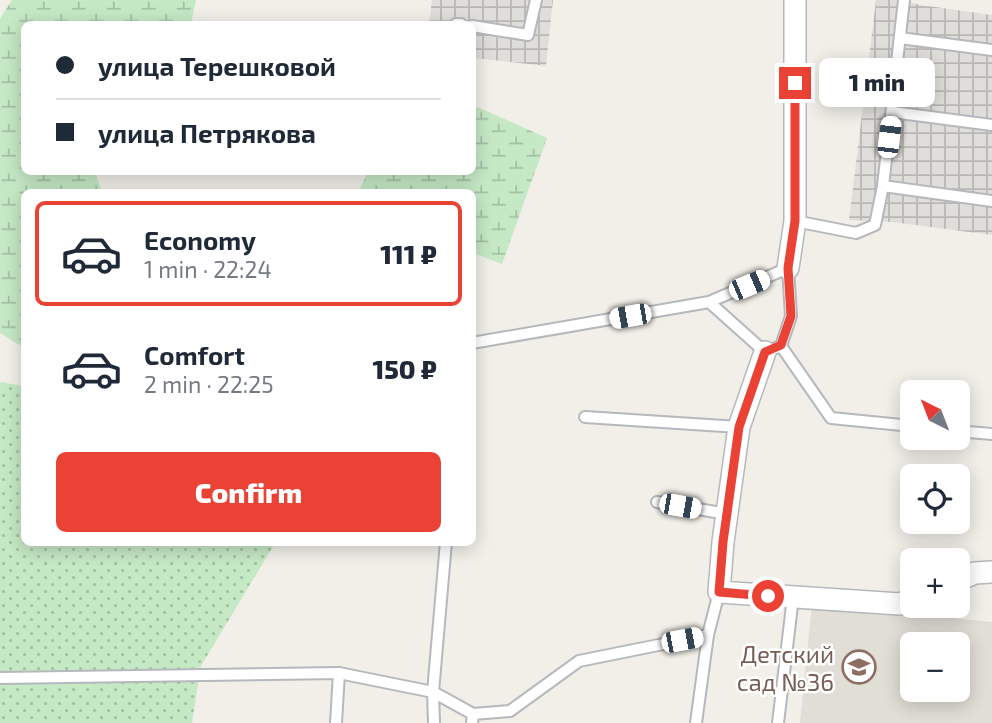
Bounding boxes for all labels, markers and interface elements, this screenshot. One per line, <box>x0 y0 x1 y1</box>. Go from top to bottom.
text: улица Терешковой <box>98 50 336 81</box>
callout: 1 min <box>820 58 935 108</box>
route end <box>779 67 811 99</box>
text: 1 min <box>849 68 905 96</box>
car <box>877 115 902 159</box>
text: улица Петрякова <box>98 117 316 148</box>
icon: car <box>60 222 123 285</box>
text: Economy <box>144 224 256 255</box>
text: 111 ₽ <box>380 238 437 269</box>
text: 1 min · 22:24 <box>144 255 272 283</box>
car <box>726 267 773 303</box>
car <box>608 302 653 330</box>
icon: car <box>60 337 123 400</box>
text: Comfort <box>144 339 245 370</box>
text: 150 ₽ <box>372 353 437 384</box>
text: 2 min · 22:25 <box>144 370 274 398</box>
north arrow <box>900 380 970 450</box>
map controls <box>900 380 970 702</box>
button: Confirm <box>56 452 441 532</box>
button: locate <box>900 464 970 534</box>
car <box>658 492 703 520</box>
button: + <box>900 548 970 618</box>
route start <box>752 580 784 612</box>
car <box>660 626 705 654</box>
button: − <box>900 632 970 702</box>
place label: Детский сад №36 <box>737 639 834 696</box>
school or university icon: Детский сад №36 <box>840 648 878 686</box>

